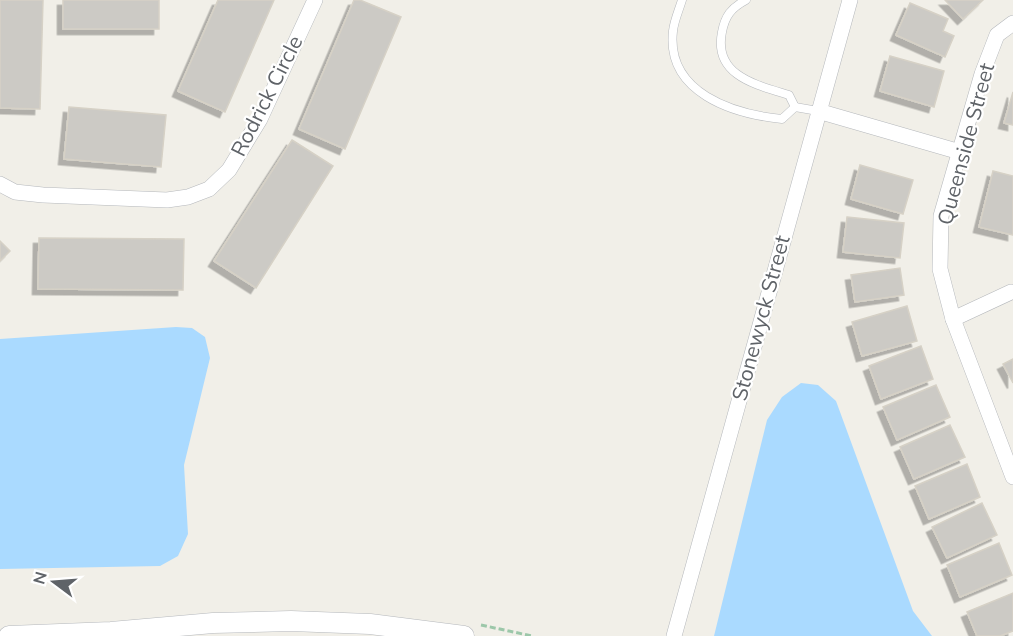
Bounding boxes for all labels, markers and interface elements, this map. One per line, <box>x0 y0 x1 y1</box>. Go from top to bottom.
street label: Rodrick Circle <box>225 31 308 160</box>
street label: Queenside Street <box>931 60 999 228</box>
street label: Stonewyck Street <box>725 232 795 403</box>
north arrow <box>24 552 84 612</box>
text: N <box>28 569 51 586</box>

